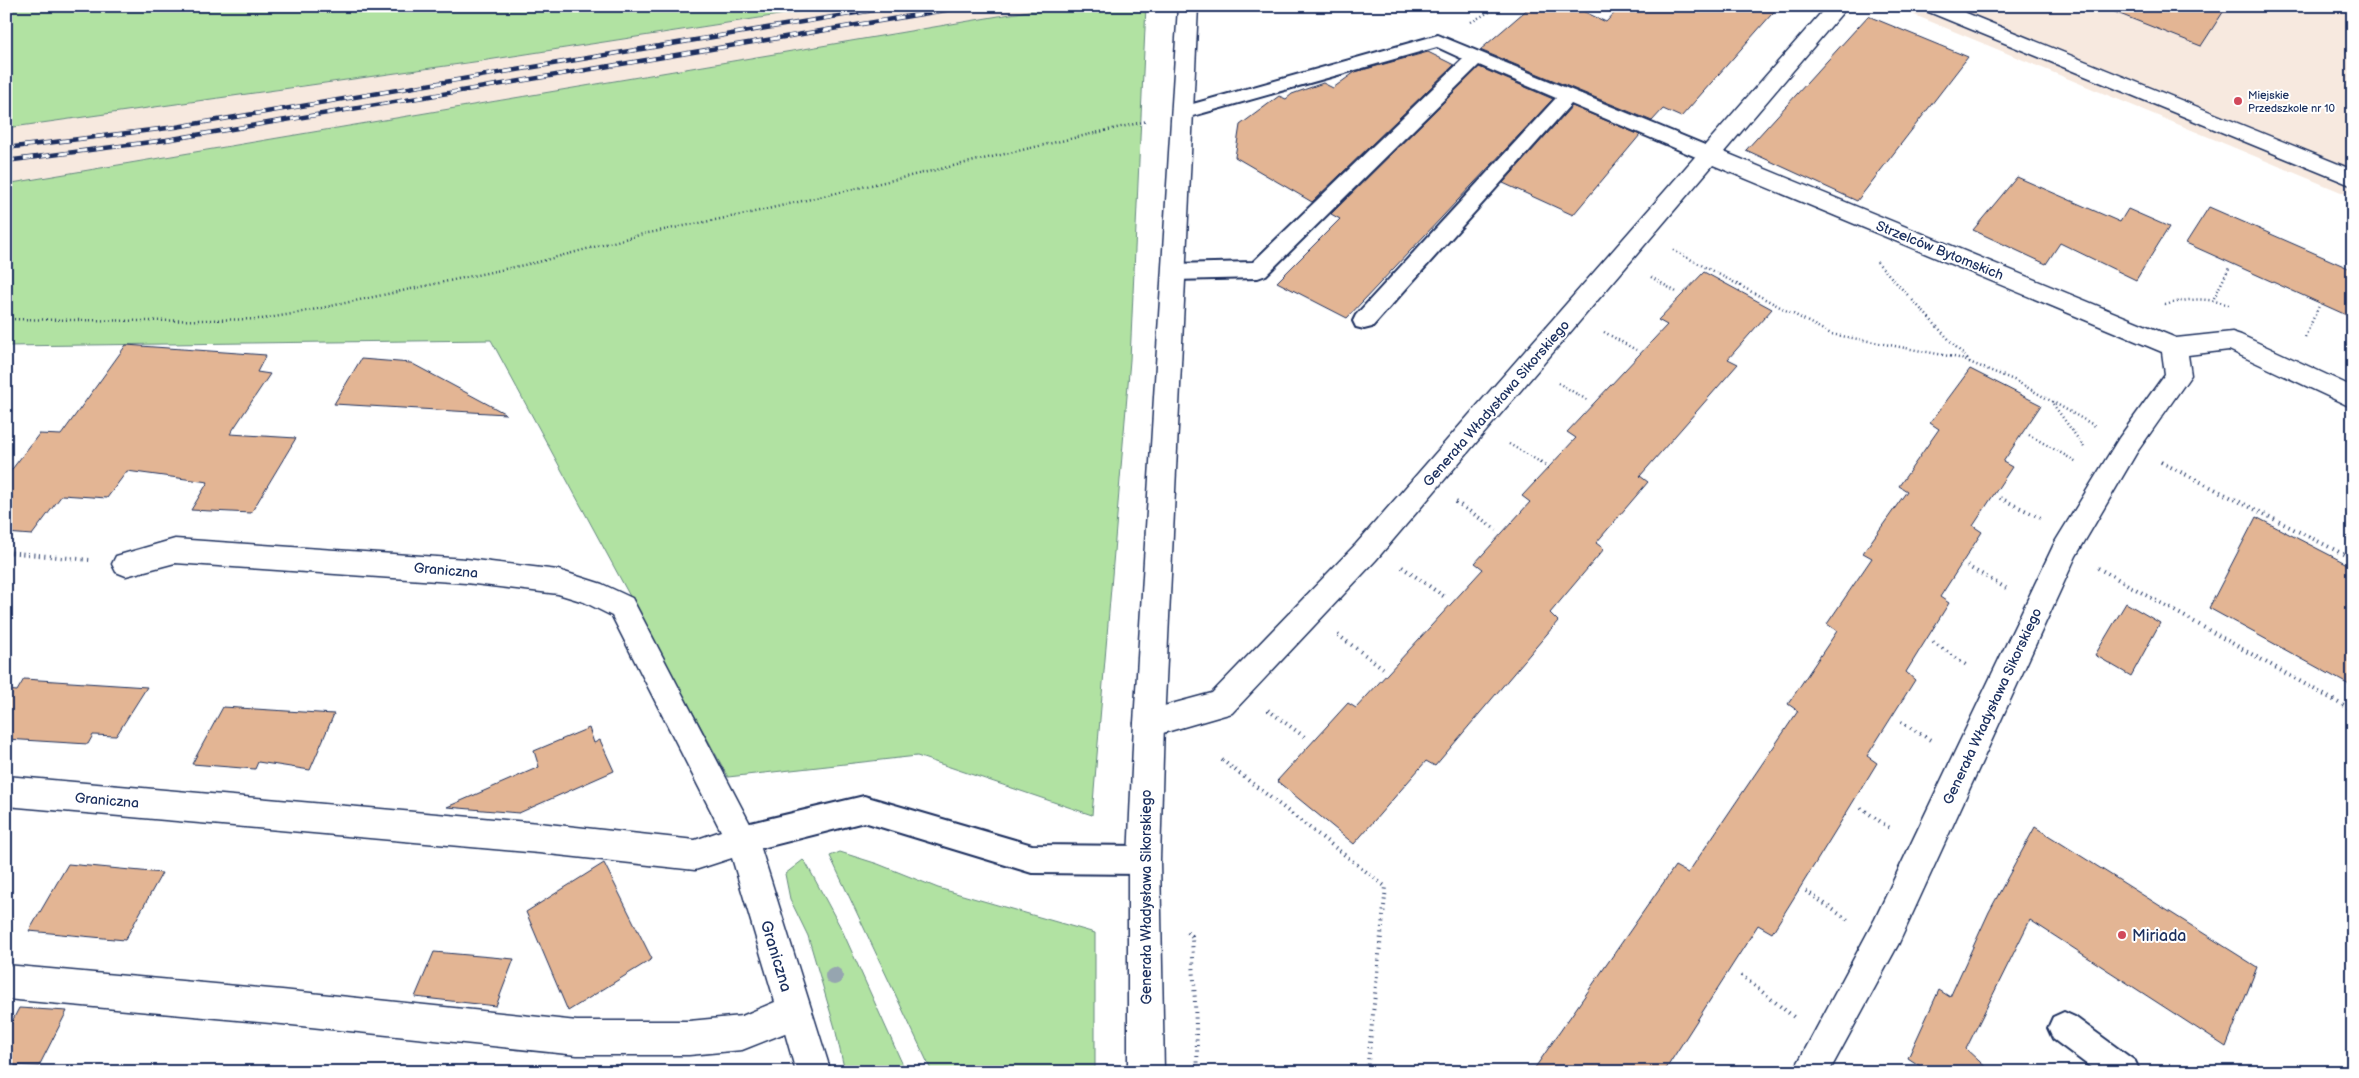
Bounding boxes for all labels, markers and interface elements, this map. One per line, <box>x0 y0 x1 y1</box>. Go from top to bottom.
place label: Miejskie Przedszkole nr 10 <box>2248 89 2335 115</box>
marker: Miejskie Przedszkole nr 10 <box>2232 95 2244 107</box>
street label: Strzelców Bytomskich <box>1874 217 2006 284</box>
street label: Generała Władysława Sikorskiego <box>1419 317 1573 490</box>
street label: Graniczna <box>413 559 479 582</box>
street label: Generała Władysława Sikorskiego <box>1939 605 2046 807</box>
street label: Graniczna <box>74 789 140 812</box>
street label: Generała Władysława Sikorskiego <box>1138 789 1155 1005</box>
street label: Graniczna <box>756 919 795 994</box>
place label: Miriada <box>2132 927 2186 946</box>
marker: Miriada <box>2116 929 2128 941</box>

